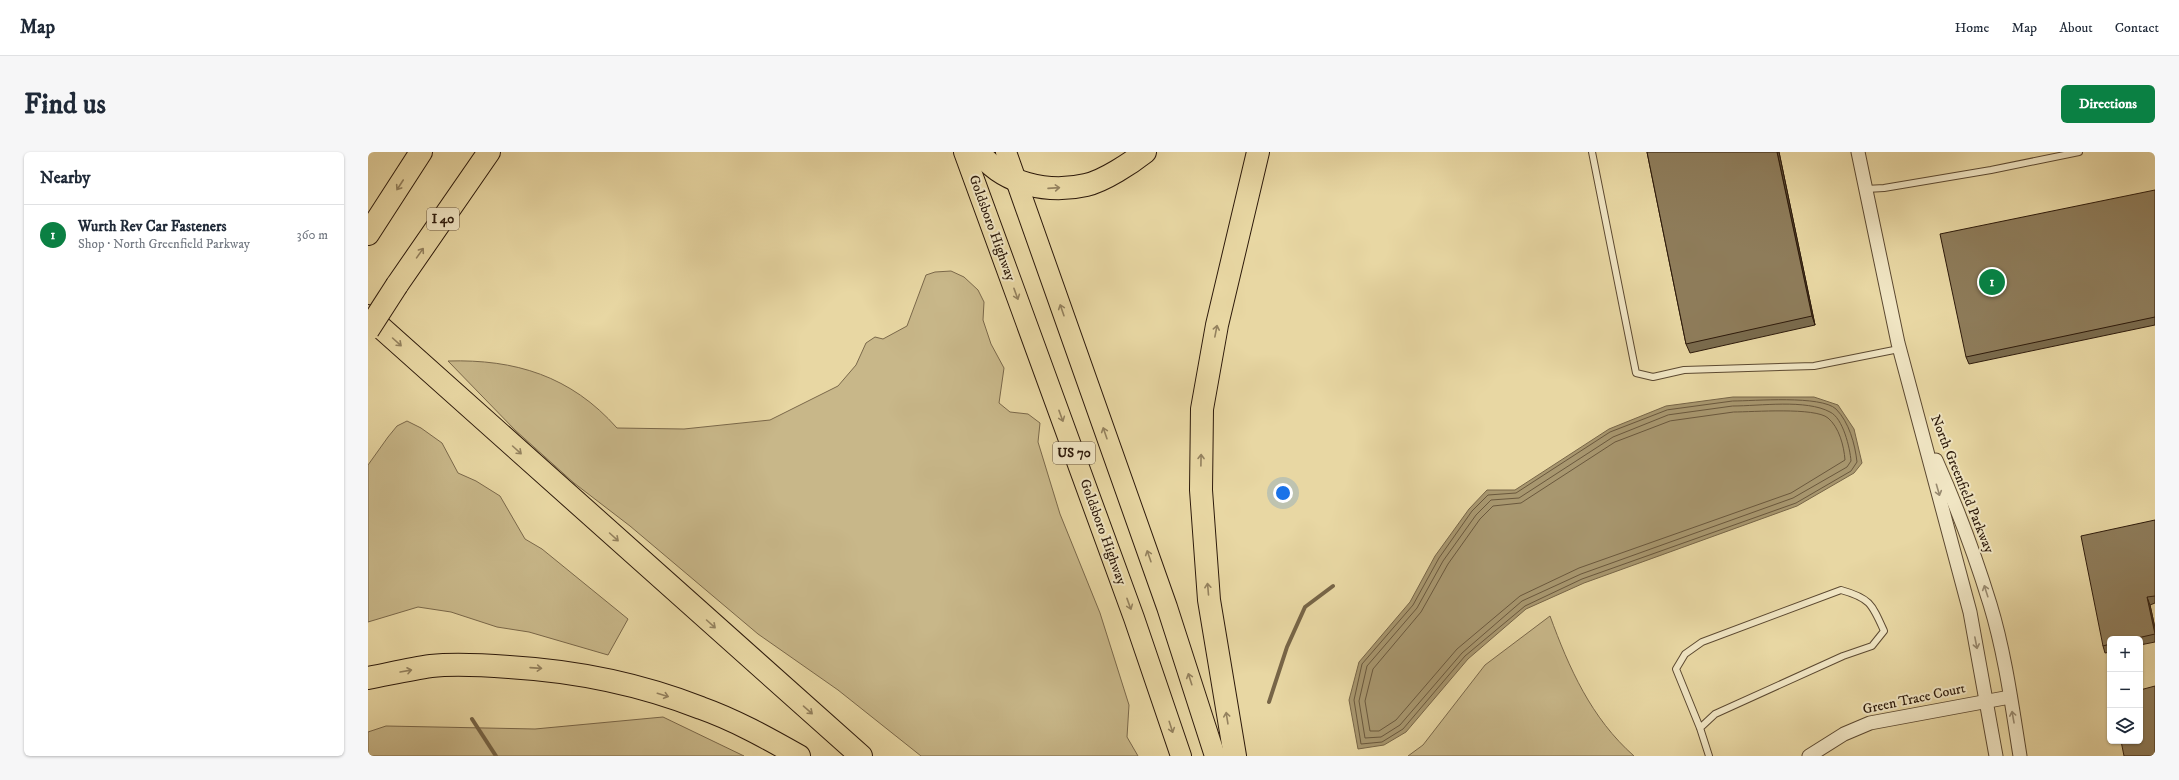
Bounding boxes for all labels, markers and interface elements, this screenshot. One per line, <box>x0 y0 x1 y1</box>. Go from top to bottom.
text: Map <box>20 16 55 39</box>
text: Home <box>1955 19 1989 37</box>
text: Map <box>2011 19 2037 37</box>
text: About <box>2059 19 2093 37</box>
text: Contact <box>2115 19 2159 37</box>
button: Directions <box>2061 85 2155 123</box>
text: Find us <box>24 87 106 122</box>
text: Nearby <box>40 167 90 189</box>
street label: Goldsboro Highway <box>964 172 1020 284</box>
one-way arrow <box>396 179 404 190</box>
one-way arrow <box>1047 185 1060 192</box>
road number: I 40 <box>427 208 459 230</box>
text: Wurth Rev Car Fasteners <box>78 217 227 236</box>
text: 1 <box>51 227 55 243</box>
text: 360 m <box>297 227 328 243</box>
text: Shop · North Greenfield Parkway <box>78 236 250 252</box>
one-way arrow <box>416 248 424 259</box>
pin: 1 <box>1979 267 2005 297</box>
one-way arrow <box>1013 287 1021 299</box>
one-way arrow <box>1058 304 1065 317</box>
one-way arrow <box>1212 325 1220 338</box>
one-way arrow <box>392 337 402 346</box>
one-way arrow <box>1057 410 1065 422</box>
street label: North Greenfield Parkway <box>1926 412 1998 556</box>
one-way arrow <box>1101 427 1109 439</box>
road number: US 70 <box>1053 442 1095 464</box>
one-way arrow <box>512 446 522 455</box>
one-way arrow <box>1197 454 1205 467</box>
street label: Goldsboro Highway <box>1075 476 1131 588</box>
your location <box>1273 483 1293 503</box>
one-way arrow <box>1935 483 1942 496</box>
one-way arrow <box>609 532 619 542</box>
one-way arrow <box>1144 550 1152 562</box>
one-way arrow <box>1204 583 1211 596</box>
one-way arrow <box>1982 584 1989 597</box>
one-way arrow <box>1126 597 1134 609</box>
one-way arrow <box>706 619 716 628</box>
one-way arrow <box>1973 636 1981 649</box>
map controls <box>2107 636 2143 744</box>
button: + <box>2107 636 2143 672</box>
one-way arrow <box>529 665 542 672</box>
one-way arrow <box>399 666 412 674</box>
button: − <box>2107 672 2143 708</box>
one-way arrow <box>1186 673 1193 686</box>
street label: Green Trace Court <box>1861 679 1968 719</box>
one-way arrow <box>656 692 669 699</box>
one-way arrow <box>803 705 814 714</box>
button: layers <box>2107 708 2143 744</box>
one-way arrow <box>2009 711 2017 724</box>
one-way arrow <box>1223 712 1231 725</box>
one-way arrow <box>1168 720 1175 733</box>

